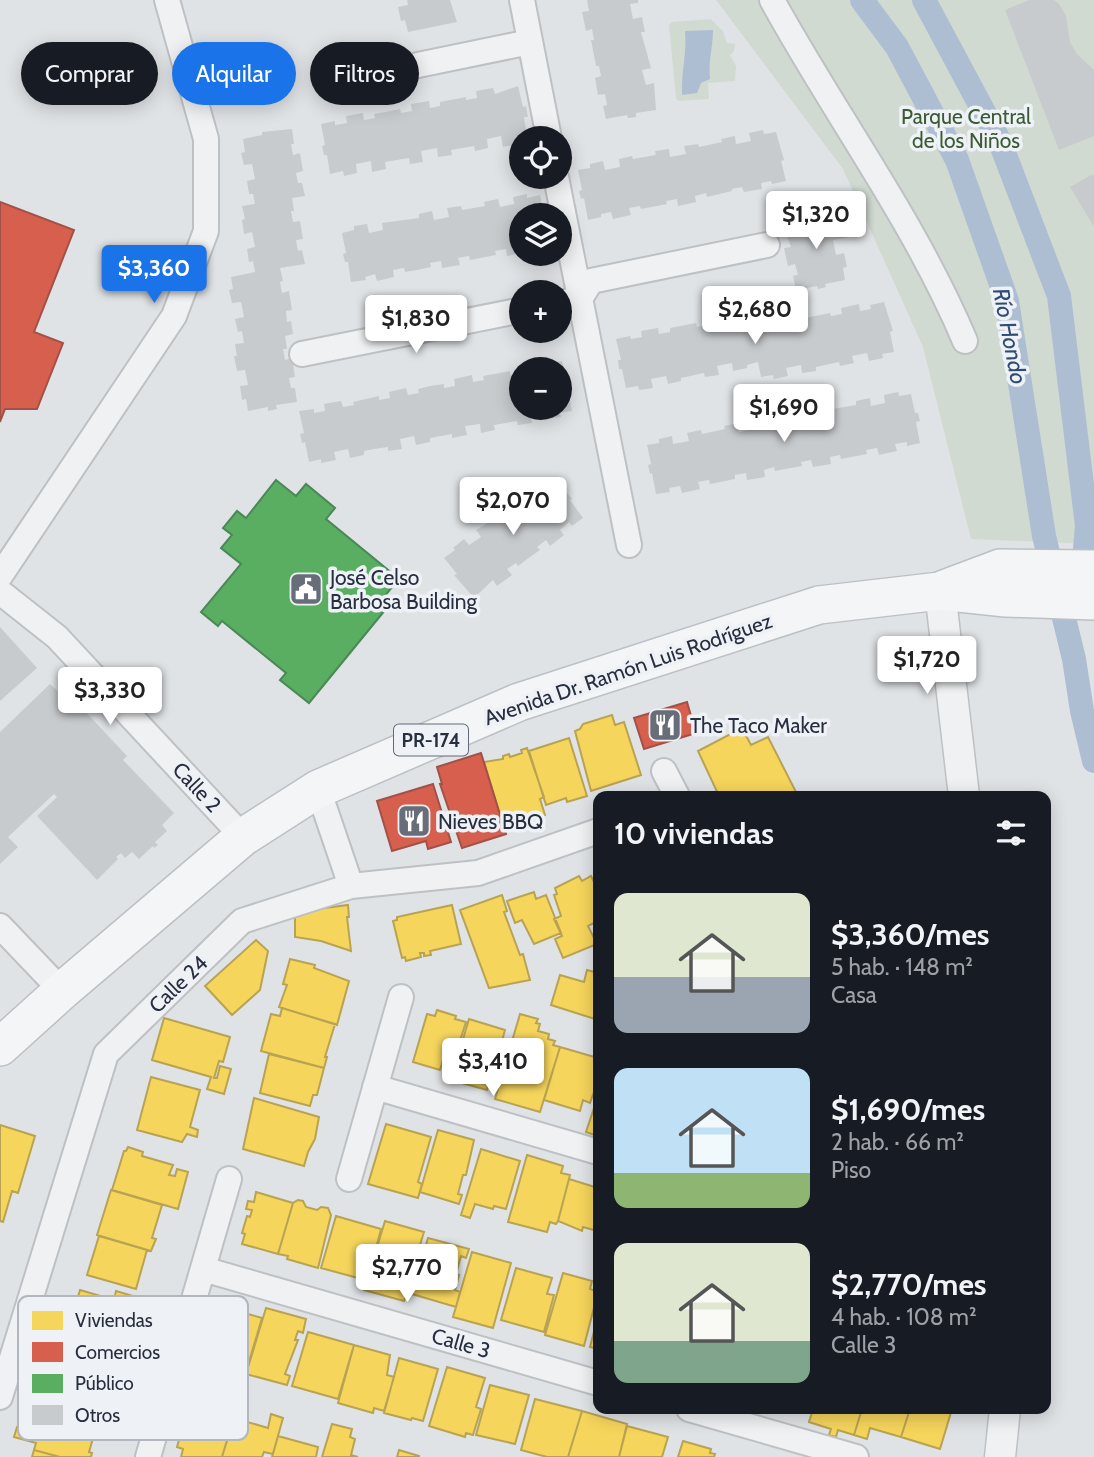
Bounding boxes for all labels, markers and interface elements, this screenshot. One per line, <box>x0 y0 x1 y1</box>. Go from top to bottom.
chip: Comprar <box>21 42 158 105</box>
chip: Alquilar <box>172 42 296 105</box>
chip: Filtros <box>310 42 419 105</box>
park label: Parque Central de los Niños <box>901 104 1031 153</box>
map controls <box>509 126 572 420</box>
button: locate <box>509 126 572 189</box>
pin: $1,320 <box>759 191 873 251</box>
text: $1,320 <box>782 200 850 228</box>
button: layers <box>509 203 572 266</box>
pin: $3,360 <box>97 246 211 305</box>
text: $3,360 <box>118 254 190 282</box>
button: + <box>509 280 572 343</box>
pin: $2,680 <box>698 286 812 346</box>
water label: Río Hondo <box>987 286 1033 386</box>
text: $2,680 <box>718 295 792 323</box>
pin: $1,830 <box>359 296 473 355</box>
text: $1,830 <box>381 304 451 332</box>
button: − <box>509 357 572 420</box>
pin: $1,690 <box>727 384 841 444</box>
text: $1,690 <box>749 393 819 421</box>
pin: $2,070 <box>456 477 570 537</box>
text: $2,070 <box>476 486 550 514</box>
place label: José Celso Barbosa Building <box>329 565 478 614</box>
public building icon: José Celso Barbosa Building <box>287 570 325 608</box>
street label: Avenida Dr. Ramón Luis Rodríguez <box>481 608 775 730</box>
pin: $1,720 <box>870 636 984 696</box>
text: $1,720 <box>893 645 961 673</box>
pin: $3,330 <box>53 668 167 727</box>
text: $3,330 <box>74 676 146 704</box>
restaurant icon: The Taco Maker <box>646 706 684 744</box>
place label: The Taco Maker <box>690 713 827 738</box>
road number: PR-174 <box>394 724 468 755</box>
street label: Calle 2 <box>168 757 226 817</box>
restaurant icon: Nieves BBQ <box>395 802 433 840</box>
place label: Nieves BBQ <box>438 809 543 834</box>
icon: filters <box>992 814 1030 852</box>
text: 10 viviendas <box>614 815 774 852</box>
text: $3,360/mes <box>831 916 990 953</box>
icon: home <box>670 921 754 1005</box>
street label: Calle 24 <box>144 950 212 1018</box>
text: 5 hab. · 148 m² <box>831 953 973 981</box>
text: Casa <box>831 981 877 1009</box>
pin: $3,410 <box>436 1038 550 1098</box>
text: $3,410 <box>458 1047 528 1075</box>
text: $1,690/mes <box>831 1091 985 1128</box>
icon: home <box>670 1096 754 1180</box>
text: 2 hab. · 66 m² <box>831 1128 964 1156</box>
text: Piso <box>831 1156 871 1184</box>
pin: $2,770 <box>350 1244 464 1304</box>
text: $2,770 <box>372 1253 442 1281</box>
text: $2,770/mes <box>831 1266 987 1303</box>
icon: home <box>670 1271 754 1355</box>
legend <box>18 1296 248 1440</box>
text: 4 hab. · 108 m² <box>831 1303 977 1331</box>
text: Viviendas <box>75 1309 153 1332</box>
street label: Calle 3 <box>429 1323 493 1363</box>
text: Calle 3 <box>831 1331 896 1359</box>
text: Comercios <box>75 1341 160 1364</box>
text: Público <box>75 1372 134 1395</box>
text: Otros <box>75 1404 120 1427</box>

